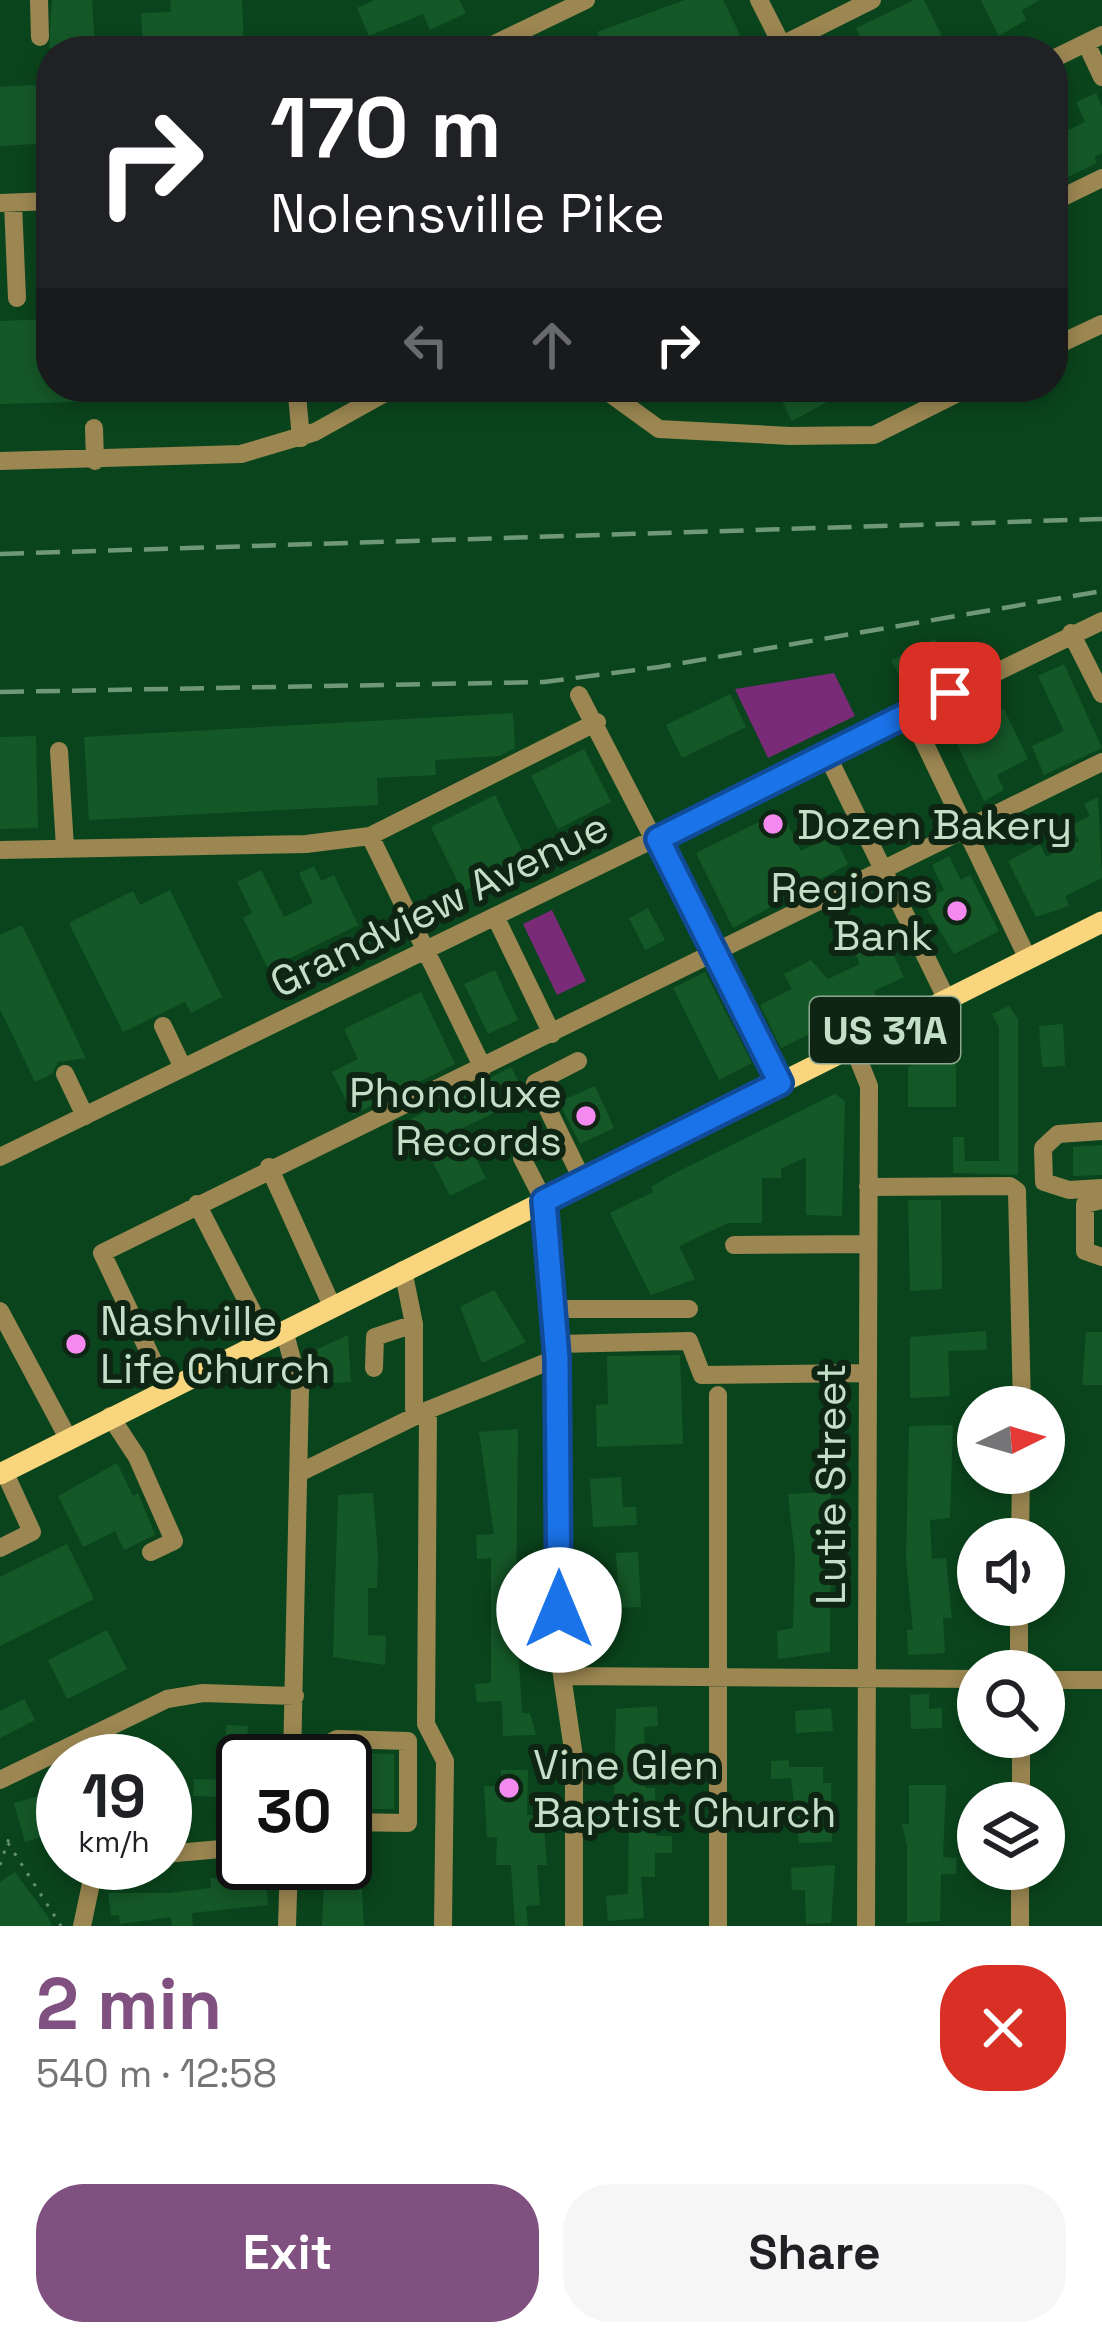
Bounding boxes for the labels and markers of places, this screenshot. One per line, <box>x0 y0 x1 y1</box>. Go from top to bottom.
pin <box>899 642 1001 744</box>
place label: Dozen Bakery <box>797 798 1072 851</box>
marker: Dozen Bakery <box>760 811 786 837</box>
place label: Regions Bank <box>771 861 933 962</box>
marker: Regions Bank <box>944 898 970 924</box>
place label: Phonoluxe Records <box>349 1066 562 1167</box>
marker: Phonoluxe Records <box>573 1103 599 1129</box>
place label: Nashville Life Church <box>100 1294 330 1395</box>
marker: Nashville Life Church <box>63 1331 89 1357</box>
place label: Vine Glen Baptist Church <box>533 1738 837 1839</box>
marker: Vine Glen Baptist Church <box>496 1775 522 1801</box>

